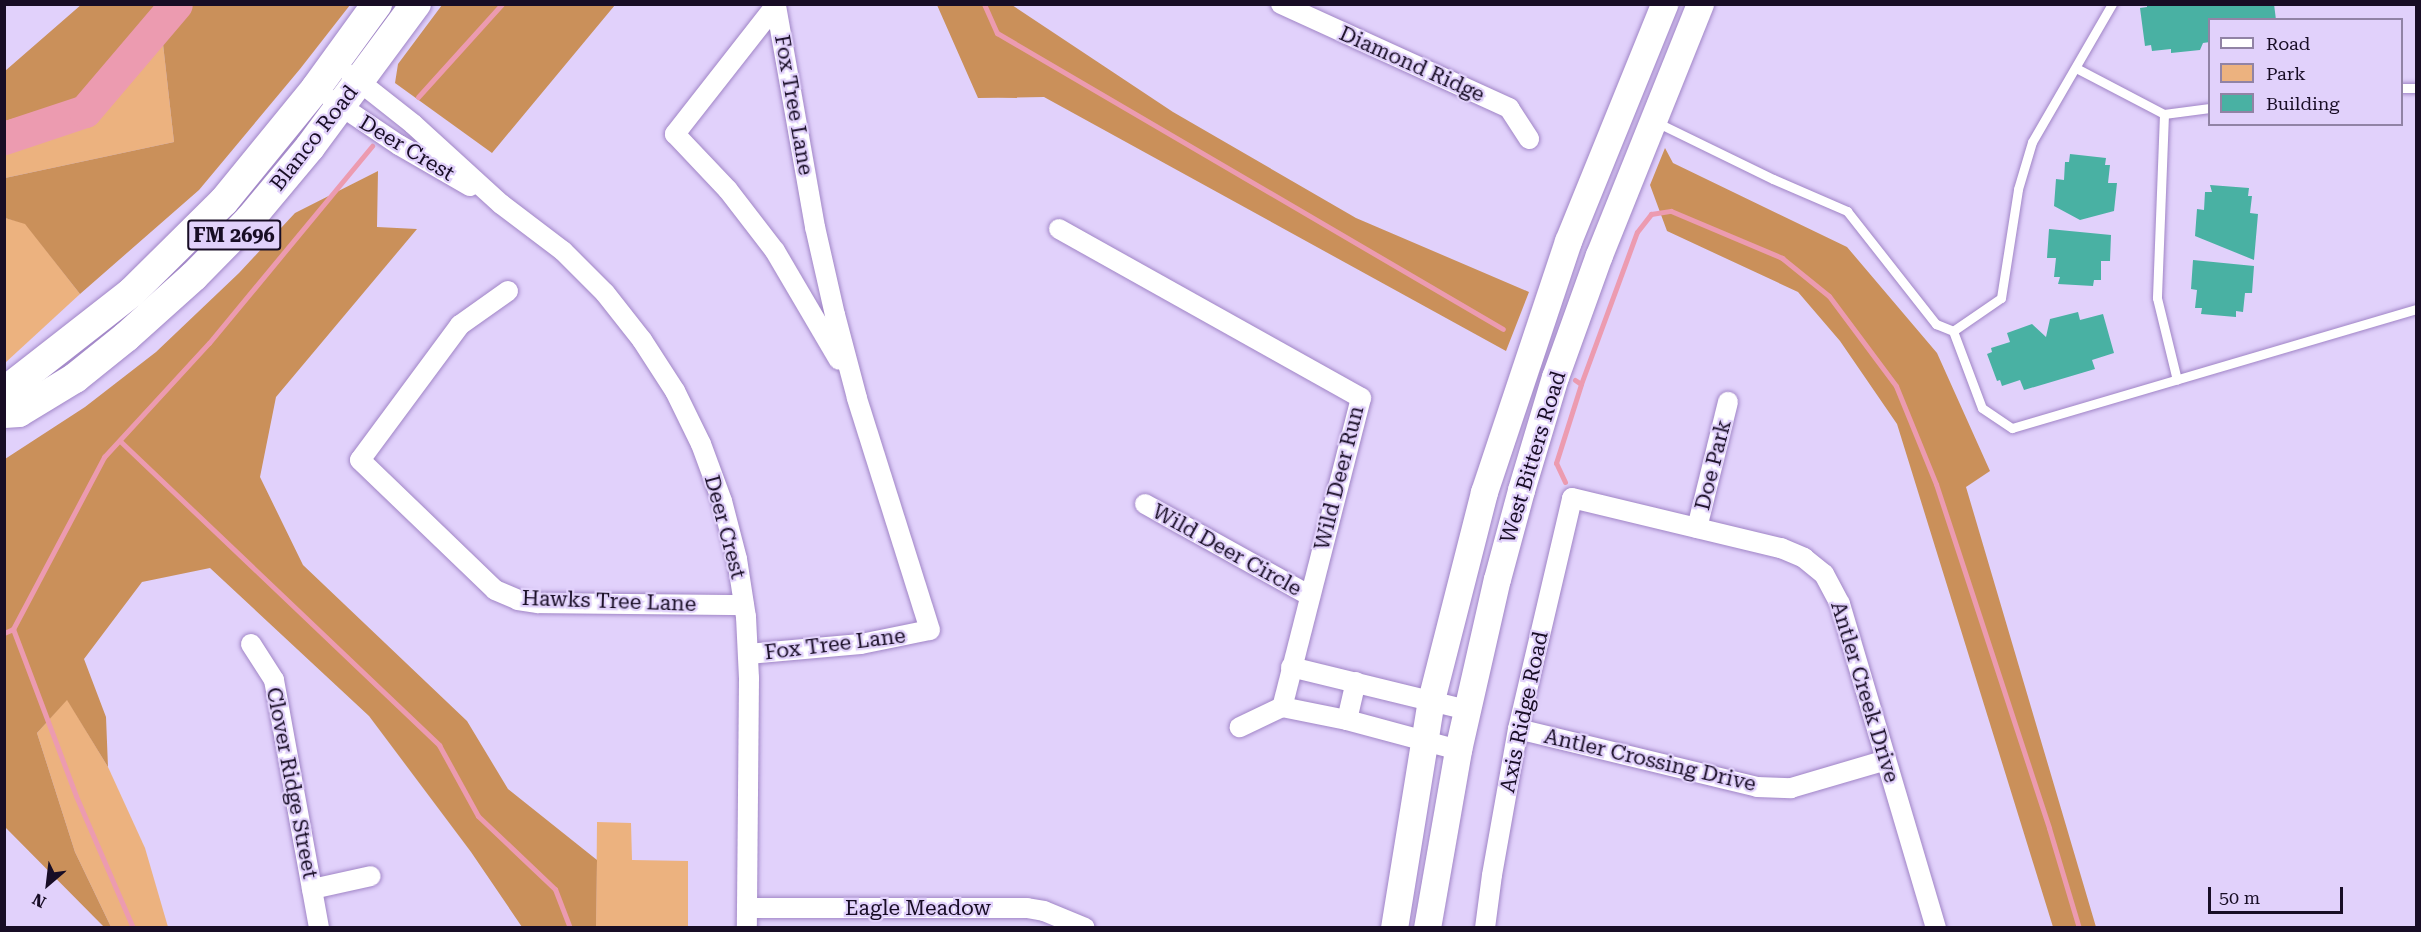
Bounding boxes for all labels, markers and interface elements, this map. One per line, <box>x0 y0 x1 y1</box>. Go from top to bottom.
legend <box>2208 18 2403 126</box>
street label: Diamond Ridge <box>1335 21 1489 107</box>
street label: Fox Tree Lane <box>769 33 819 177</box>
text: Road <box>2266 33 2310 54</box>
text: Park <box>2266 63 2306 84</box>
street label: Blanco Road <box>265 80 363 196</box>
text: Building <box>2266 93 2340 114</box>
street label: Deer Crest <box>355 110 459 186</box>
road number: FM 2696 <box>186 218 282 252</box>
street label: West Bitters Road <box>1495 368 1571 546</box>
street label: Wild Deer Run <box>1309 403 1369 553</box>
street label: Doe Park <box>1690 417 1736 513</box>
street label: Deer Crest <box>699 472 751 582</box>
street label: Wild Deer Circle <box>1148 499 1306 601</box>
street label: Hawks Tree Lane <box>521 585 697 617</box>
street label: Antler Creek Drive <box>1825 598 1905 786</box>
street label: Fox Tree Lane <box>763 623 907 665</box>
street label: Axis Ridge Road <box>1495 629 1553 795</box>
street label: Clover Ridge Street <box>261 685 323 881</box>
street label: Antler Crossing Drive <box>1542 723 1758 797</box>
north arrow <box>18 854 78 914</box>
scale bar <box>2211 875 2346 913</box>
text: 50 m <box>2219 887 2260 908</box>
text: N <box>29 889 49 912</box>
street label: Eagle Meadow <box>845 895 991 921</box>

